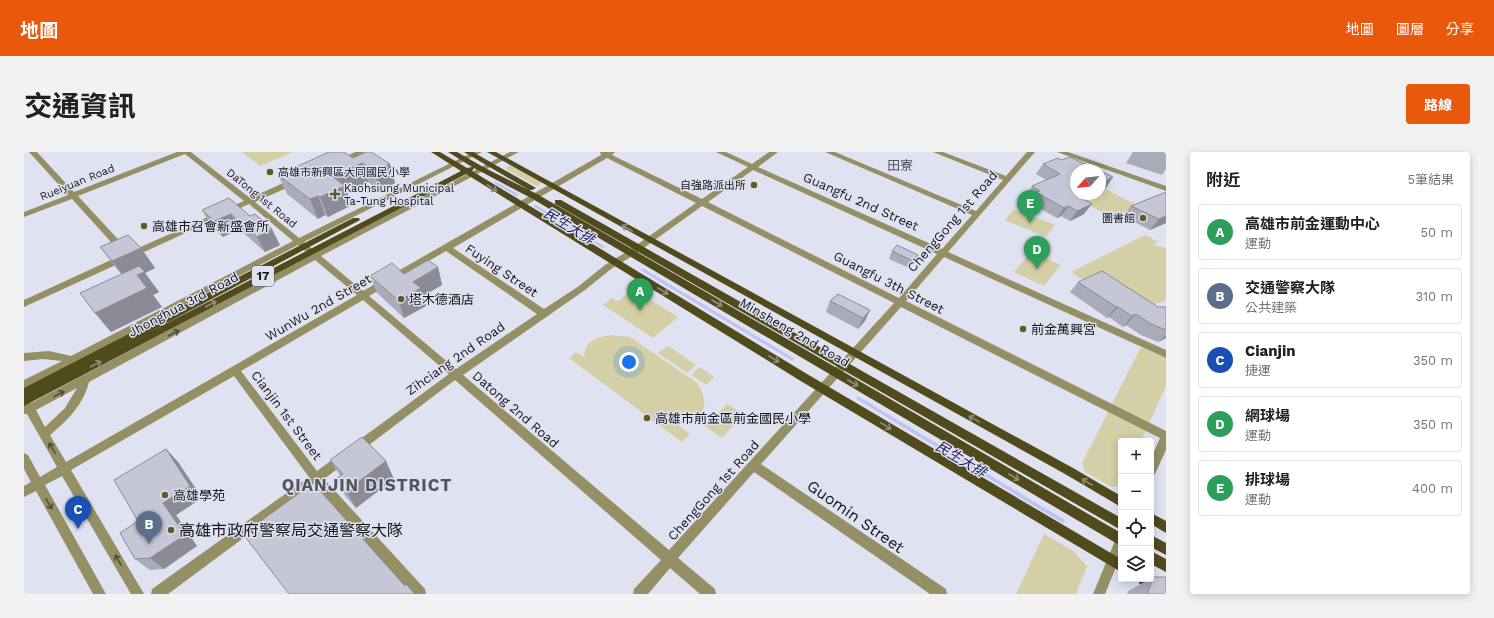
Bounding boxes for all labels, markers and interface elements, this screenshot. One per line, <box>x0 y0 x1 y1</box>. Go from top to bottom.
text: 地圖 <box>20 19 58 42</box>
text: 地圖 <box>1346 21 1374 37</box>
text: 圖層 <box>1396 21 1424 37</box>
text: 分享 <box>1446 21 1474 37</box>
button: 路線 <box>1406 84 1470 124</box>
text: 交通資訊 <box>24 90 136 123</box>
district label: 田寮 <box>887 158 913 173</box>
street label: Rueiyuan Road <box>38 162 116 203</box>
north arrow <box>1070 164 1106 200</box>
street label: DaTong 1st Road <box>224 166 299 231</box>
place label: 高雄市新興區大同國民小學 <box>278 166 410 179</box>
marker: 高雄市新興區大同國民小學 <box>265 167 275 177</box>
street label: ChengGong 1st Road <box>904 168 1000 275</box>
street label: Guangfu 2nd Street <box>801 169 921 234</box>
text: 附近 <box>1206 170 1240 190</box>
text: 5筆結果 <box>1407 172 1454 187</box>
place label: 自強路派出所 <box>680 179 746 192</box>
marker: 自強路派出所 <box>749 180 759 190</box>
place label: Kaohsiung Municipal Ta-Tung Hospital <box>344 182 455 208</box>
one-way arrow <box>486 184 498 192</box>
marker: Kaohsiung Municipal Ta-Tung Hospital <box>329 188 341 200</box>
pin: E <box>1017 190 1043 223</box>
water label: 民生大排 <box>541 205 599 248</box>
place label: 圖書館 <box>1102 212 1135 225</box>
marker: 圖書館 <box>1138 213 1148 223</box>
text: 高雄市前金運動中心 <box>1245 215 1380 233</box>
place label: 高雄市召會新盛會所 <box>152 219 269 234</box>
marker: 高雄市召會新盛會所 <box>139 221 149 231</box>
one-way arrow <box>621 223 633 231</box>
text: A <box>1216 225 1224 240</box>
text: 50 m <box>1421 225 1453 240</box>
pin: D <box>1024 236 1050 269</box>
text: 運動 <box>1245 236 1271 251</box>
street label: Fuying Street <box>463 241 541 300</box>
street label: Guangfu 3th Street <box>831 248 947 317</box>
road number: 17 <box>252 266 274 286</box>
street label: Jhonghua 3rd Road <box>126 269 241 340</box>
street label: WunWu 2nd Street <box>263 271 374 344</box>
pin: A <box>627 278 653 311</box>
text: 交通警察大隊 <box>1245 279 1335 297</box>
one-way arrow <box>657 287 668 295</box>
text: B <box>1216 289 1224 304</box>
text: 310 m <box>1415 289 1453 304</box>
place label: 塔木德酒店 <box>409 292 474 307</box>
marker: 塔木德酒店 <box>396 294 406 304</box>
street label: Minsheng 2nd Road <box>737 295 852 370</box>
one-way arrow <box>205 299 217 307</box>
one-way arrow <box>711 300 723 308</box>
text: 公共建築 <box>1245 300 1297 315</box>
street label: Zihciang 2nd Road <box>403 319 508 398</box>
place label: 前金萬興宮 <box>1031 322 1096 337</box>
marker: 前金萬興宮 <box>1018 324 1028 334</box>
one-way arrow <box>168 328 180 336</box>
text: Cianjin <box>1245 342 1296 360</box>
your location <box>619 352 639 372</box>
text: C <box>1216 353 1224 368</box>
text: 350 m <box>1413 353 1453 368</box>
one-way arrow <box>768 355 779 363</box>
one-way arrow <box>90 360 102 368</box>
text: 捷運 <box>1245 363 1271 378</box>
street label: Cianjin 1st Street <box>248 368 325 463</box>
street label: Datong 2nd Road <box>470 368 562 451</box>
one-way arrow <box>847 380 859 388</box>
one-way arrow <box>53 389 65 397</box>
text: 網球場 <box>1245 407 1290 425</box>
place label: 高雄市前金區前金國民小學 <box>655 411 811 426</box>
marker: 高雄市前金區前金國民小學 <box>642 413 652 423</box>
one-way arrow <box>968 415 980 423</box>
text: D <box>1215 417 1225 432</box>
text: 350 m <box>1413 417 1453 432</box>
one-way arrow <box>880 422 892 430</box>
text: 運動 <box>1245 428 1271 443</box>
street label: ChengGong 1st Road <box>665 437 762 543</box>
water label: 民生大排 <box>933 438 991 481</box>
map controls <box>1118 438 1154 582</box>
button: + <box>1118 438 1154 474</box>
one-way arrow <box>48 442 56 454</box>
text: 排球場 <box>1245 471 1290 489</box>
one-way arrow <box>1008 474 1020 482</box>
button: − <box>1118 474 1154 510</box>
district label: QIANJIN DISTRICT <box>282 475 452 495</box>
street label: Guomin Street <box>804 476 908 557</box>
one-way arrow <box>1081 478 1093 486</box>
text: E <box>1216 481 1224 496</box>
text: 400 m <box>1412 481 1453 496</box>
place label: 高雄學苑 <box>173 488 225 503</box>
marker: 高雄學苑 <box>160 490 170 500</box>
text: 運動 <box>1245 492 1271 507</box>
pin: C <box>65 496 91 529</box>
one-way arrow <box>46 498 54 510</box>
button: locate <box>1118 510 1154 546</box>
pin: B <box>136 511 162 544</box>
place label: 高雄市政府警察局交通警察大隊 <box>179 521 403 540</box>
marker: 高雄市政府警察局交通警察大隊 <box>166 525 176 535</box>
button: layers <box>1118 546 1154 582</box>
one-way arrow <box>114 554 122 566</box>

